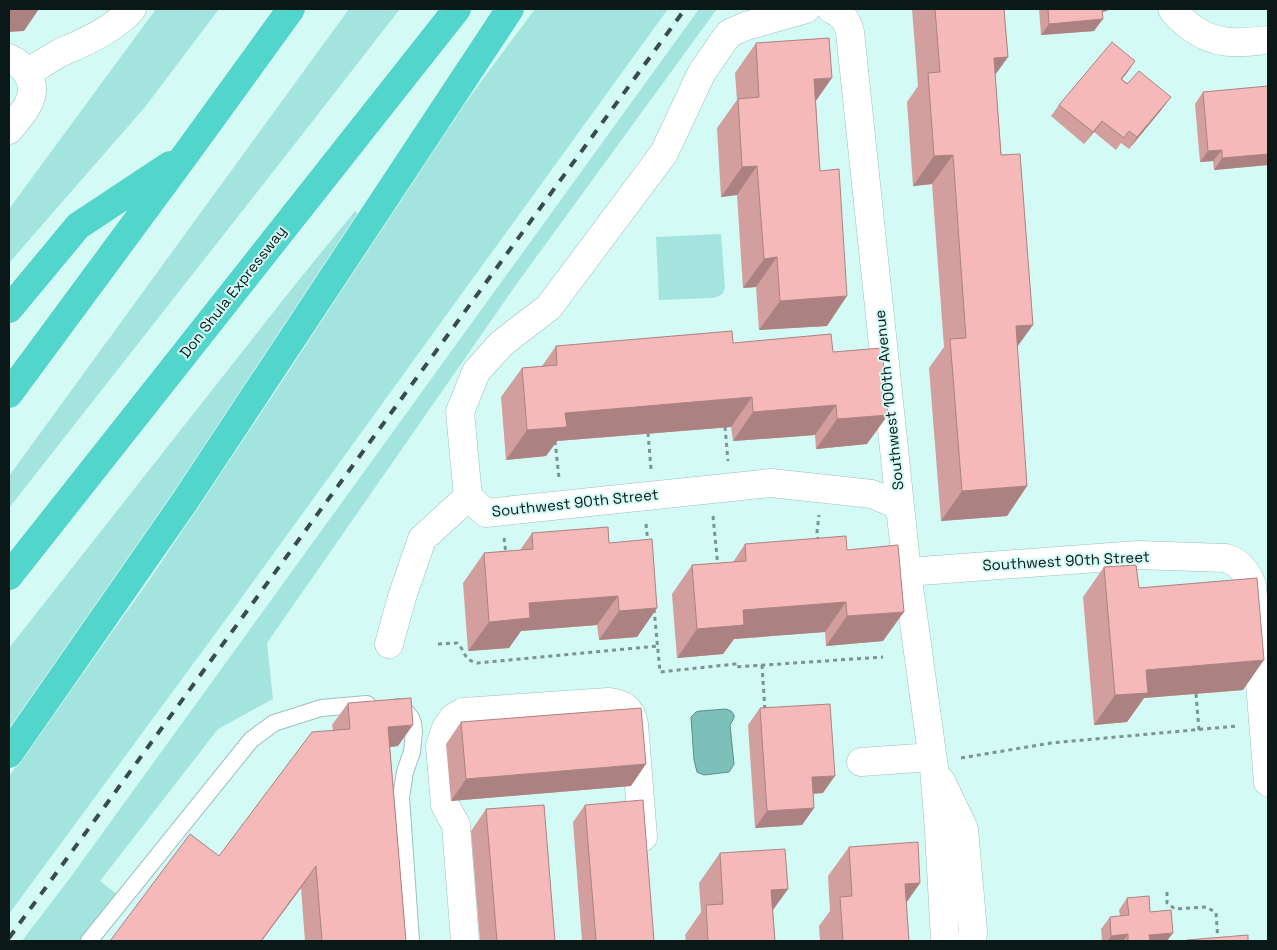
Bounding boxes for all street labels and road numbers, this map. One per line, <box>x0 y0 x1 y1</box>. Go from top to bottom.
street label: Don Shula Expressway <box>175 222 290 361</box>
street label: Southwest 100th Avenue <box>870 309 907 491</box>
street label: Southwest 90th Street <box>491 484 659 521</box>
street label: Southwest 90th Street <box>982 547 1150 574</box>

